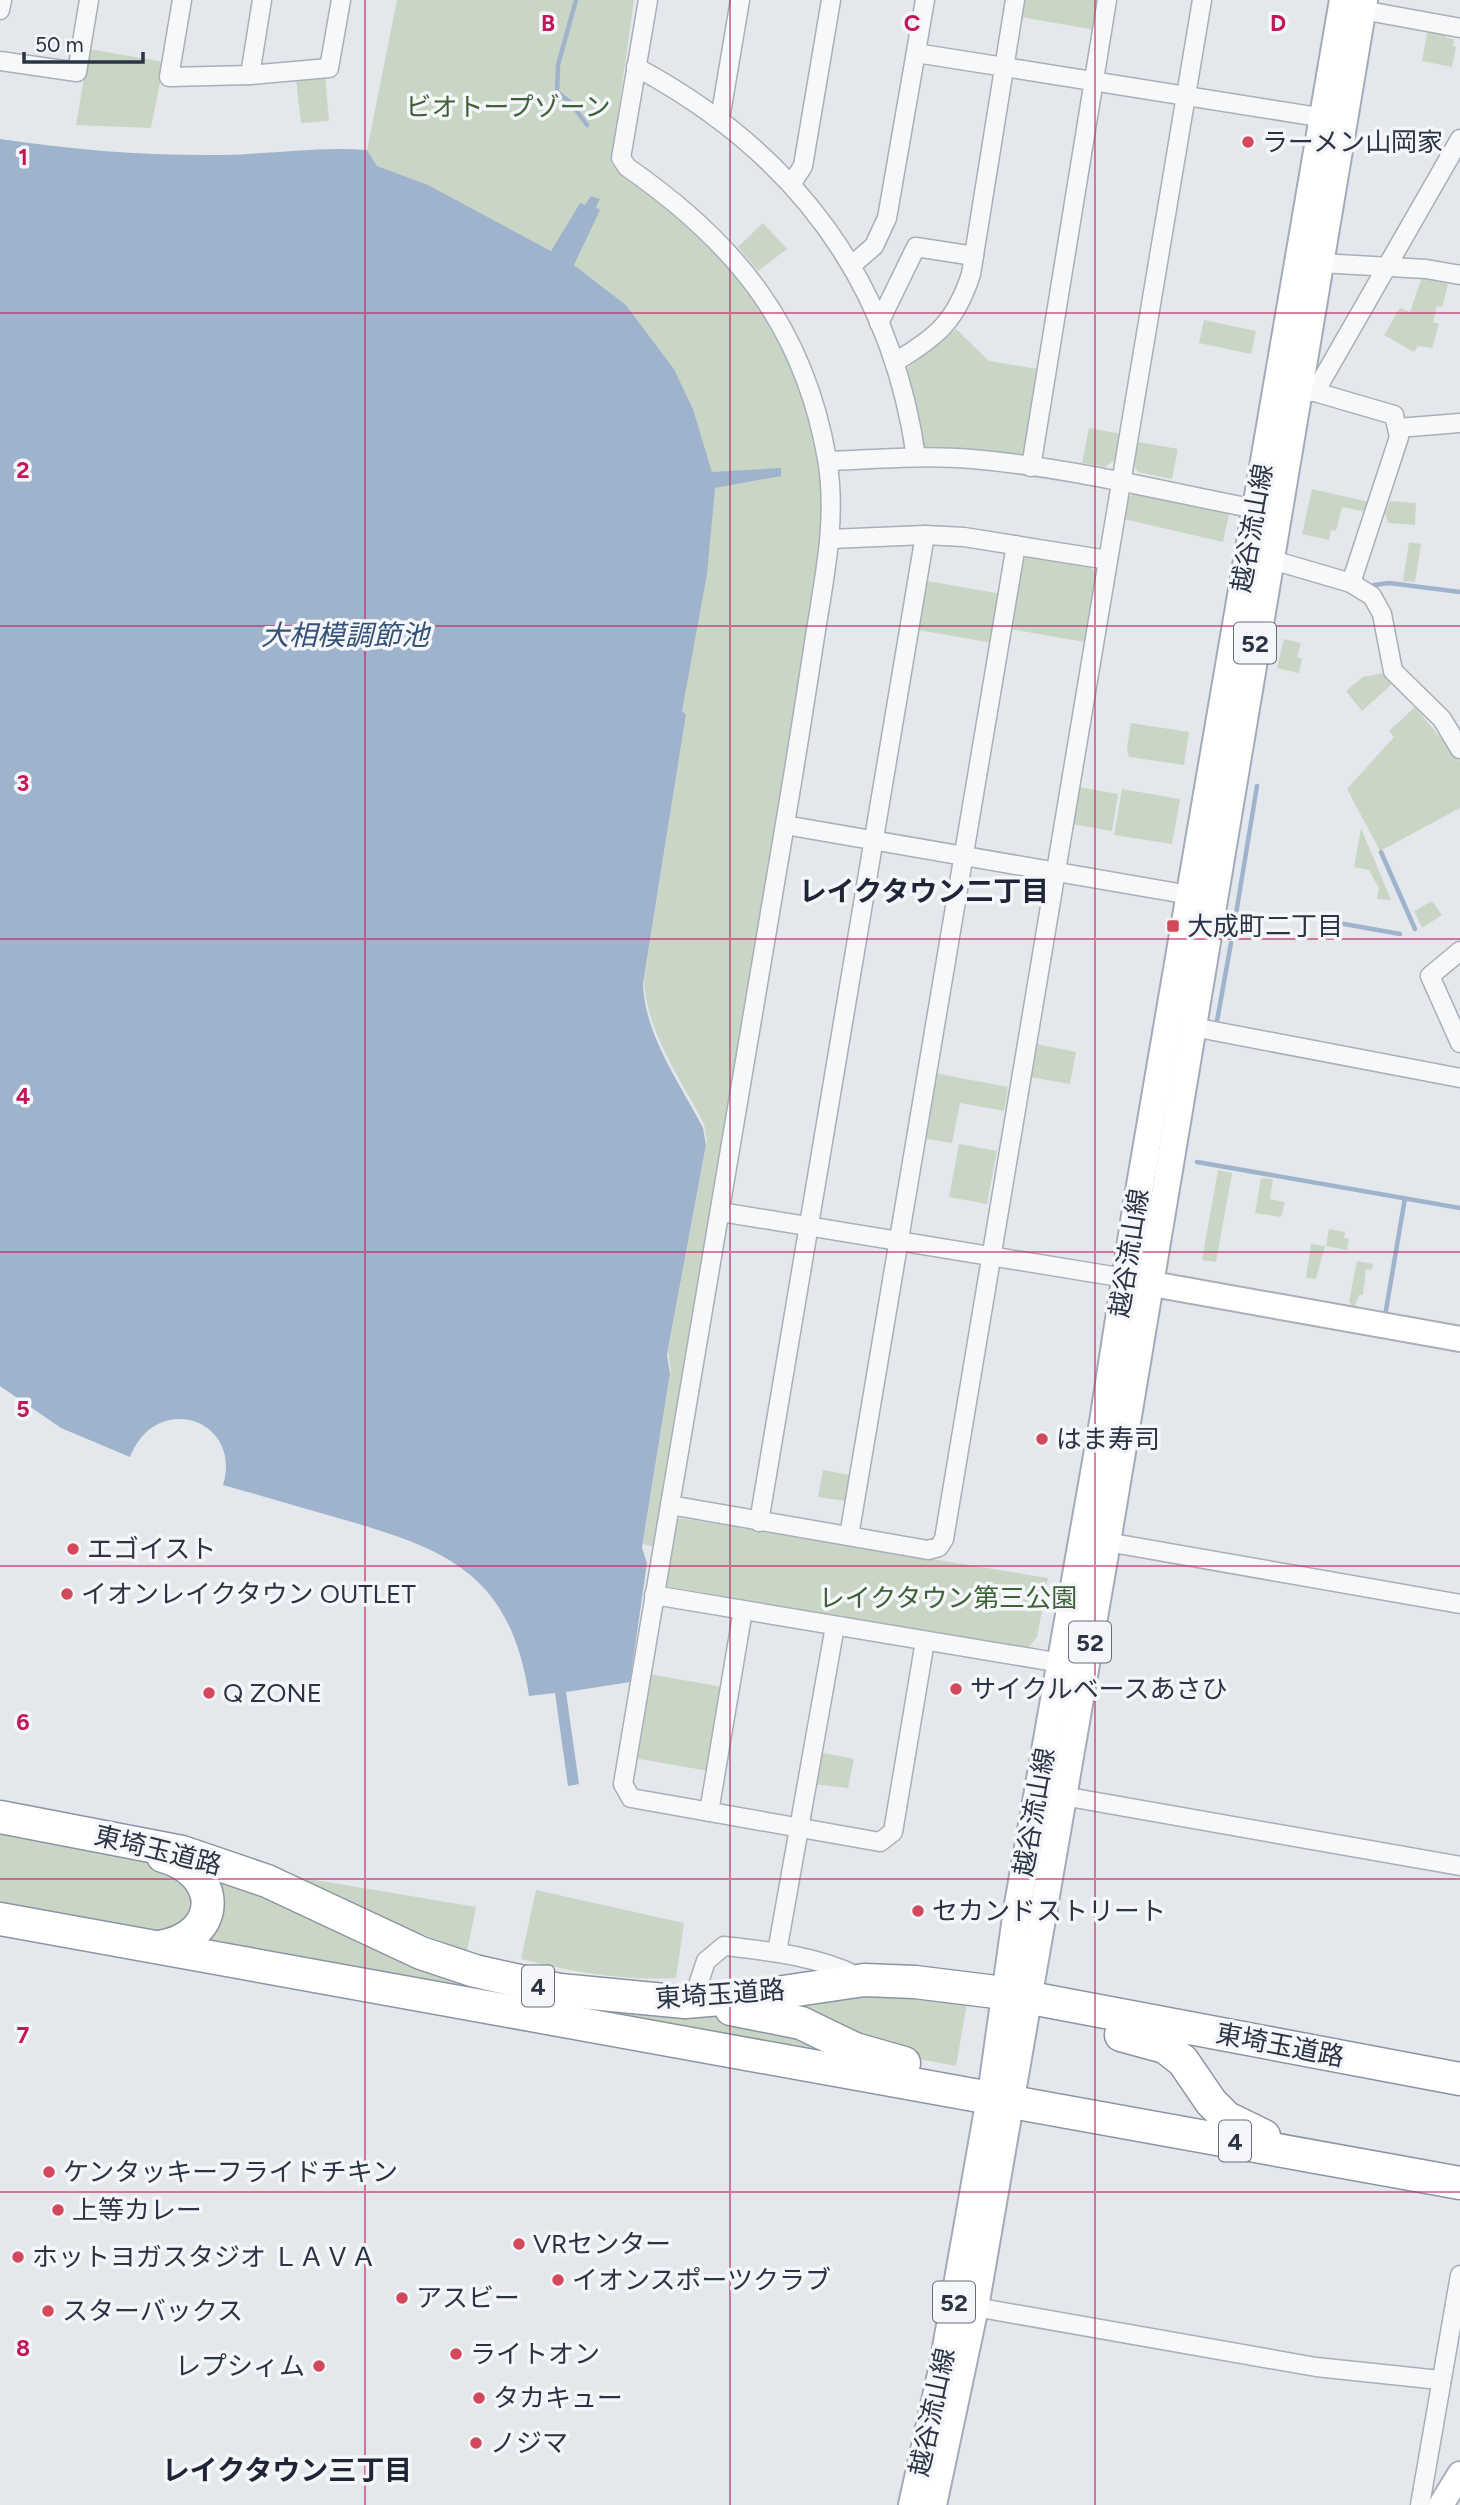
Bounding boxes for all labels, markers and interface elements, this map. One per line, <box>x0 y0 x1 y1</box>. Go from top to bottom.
text: B <box>541 9 555 37</box>
text: C <box>904 9 921 37</box>
text: D <box>1270 9 1286 37</box>
scale bar <box>24 21 144 65</box>
text: 50 m <box>35 32 84 57</box>
park label: ビオトープゾーン <box>405 91 611 123</box>
place label: ラーメン山岡家 <box>1262 126 1443 158</box>
marker: ラーメン山岡家 <box>1240 134 1256 150</box>
text: 1 <box>18 143 28 171</box>
text: 2 <box>16 456 30 484</box>
street label: 越谷流山線 <box>1225 461 1279 595</box>
water label: 大相模調節池 <box>261 618 432 652</box>
road number: 52 <box>1234 622 1276 664</box>
text: 3 <box>17 769 29 797</box>
district label: レイクタウン二丁目 <box>799 874 1049 908</box>
place label: 大成町二丁目 <box>1187 910 1343 942</box>
marker: 大成町二丁目 <box>1165 918 1181 934</box>
text: 4 <box>16 1082 30 1110</box>
street label: 越谷流山線 <box>1103 1186 1155 1320</box>
text: 5 <box>16 1395 30 1423</box>
place label: はま寿司 <box>1056 1423 1160 1455</box>
marker: はま寿司 <box>1034 1431 1050 1447</box>
place label: エゴイスト <box>87 1533 216 1565</box>
marker: エゴイスト <box>65 1541 81 1557</box>
place label: イオンレイクタウン OUTLET <box>81 1578 416 1610</box>
park label: レイクタウン第三公園 <box>819 1582 1077 1614</box>
marker: イオンレイクタウン OUTLET <box>59 1586 75 1602</box>
road number: 52 <box>1069 1622 1111 1662</box>
place label: サイクルベースあさひ <box>970 1673 1227 1705</box>
place label: Q ZONE <box>223 1677 322 1709</box>
marker: サイクルベースあさひ <box>948 1681 964 1697</box>
marker: Q ZONE <box>201 1685 217 1701</box>
text: 6 <box>16 1708 30 1736</box>
street label: 越谷流山線 <box>1007 1745 1061 1879</box>
street label: 東埼玉道路 <box>91 1819 225 1881</box>
place label: セカンドストリート <box>932 1895 1166 1927</box>
marker: セカンドストリート <box>910 1903 926 1919</box>
road number: 4 <box>522 1966 554 2007</box>
street label: 東埼玉道路 <box>654 1974 786 2014</box>
street label: 東埼玉道路 <box>1213 2017 1347 2073</box>
text: 7 <box>17 2021 30 2049</box>
road number: 4 <box>1219 2120 1251 2162</box>
place label: ケンタッキーフライドチキン <box>63 2156 398 2188</box>
marker: ケンタッキーフライドチキン <box>41 2164 57 2180</box>
place label: 上等カレー <box>72 2194 202 2226</box>
marker: 上等カレー <box>50 2202 66 2218</box>
place label: VRセンター <box>533 2228 671 2260</box>
marker: VRセンター <box>511 2236 527 2252</box>
place label: ホットヨガスタジオ ＬＡＶＡ <box>32 2241 376 2273</box>
marker: ホットヨガスタジオ ＬＡＶＡ <box>10 2249 26 2265</box>
place label: イオンスポーツクラブ <box>572 2264 831 2296</box>
marker: イオンスポーツクラブ <box>550 2272 566 2288</box>
road number: 52 <box>933 2281 975 2322</box>
place label: アスビー <box>416 2282 520 2314</box>
marker: アスビー <box>394 2290 410 2306</box>
place label: スターバックス <box>62 2295 243 2327</box>
marker: スターバックス <box>40 2303 56 2319</box>
text: 8 <box>16 2334 30 2362</box>
place label: ライトオン <box>470 2338 600 2370</box>
street label: 越谷流山線 <box>903 2345 961 2479</box>
marker: ライトオン <box>448 2346 464 2362</box>
place label: レプシィム <box>175 2350 305 2382</box>
marker: レプシィム <box>311 2358 327 2374</box>
place label: タカキュー <box>493 2382 623 2414</box>
marker: タカキュー <box>471 2390 487 2406</box>
place label: ノジマ <box>490 2427 568 2459</box>
marker: ノジマ <box>468 2435 484 2451</box>
district label: レイクタウン三丁目 <box>162 2453 412 2487</box>

